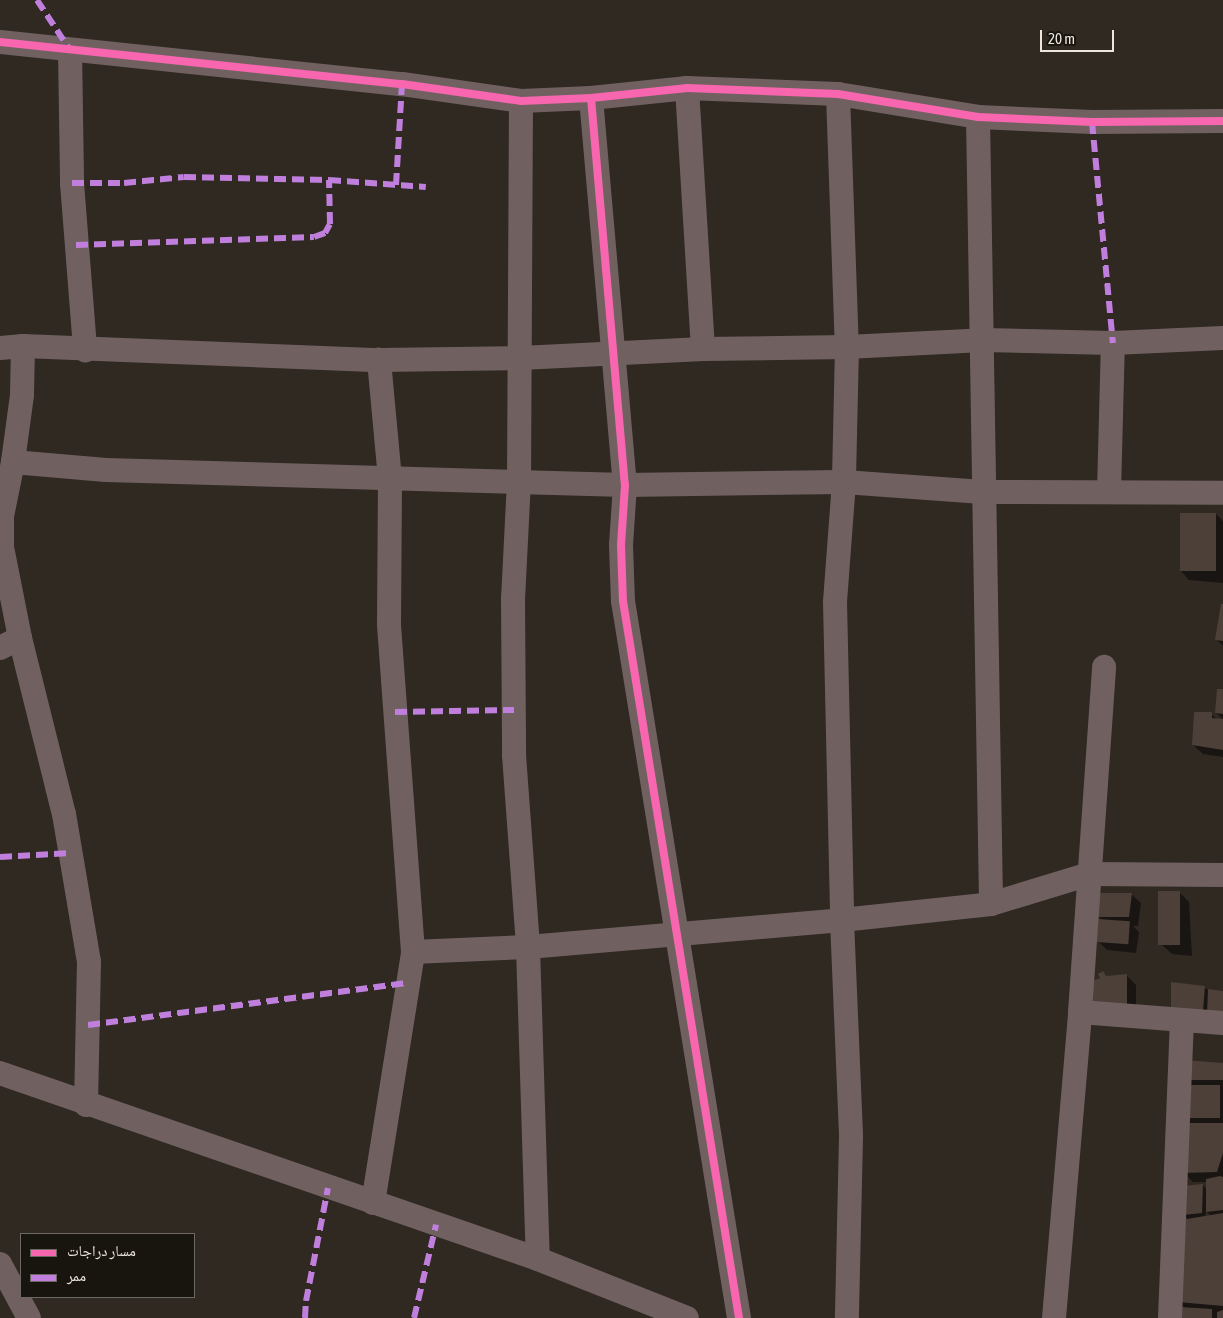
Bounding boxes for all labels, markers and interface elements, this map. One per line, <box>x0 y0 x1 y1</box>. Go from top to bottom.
scale bar <box>1043 20 1117 52</box>
text: 20 m <box>1048 30 1075 47</box>
legend <box>20 1233 195 1298</box>
text: مسار دراجات <box>67 1242 136 1259</box>
text: ممر <box>67 1267 86 1284</box>

